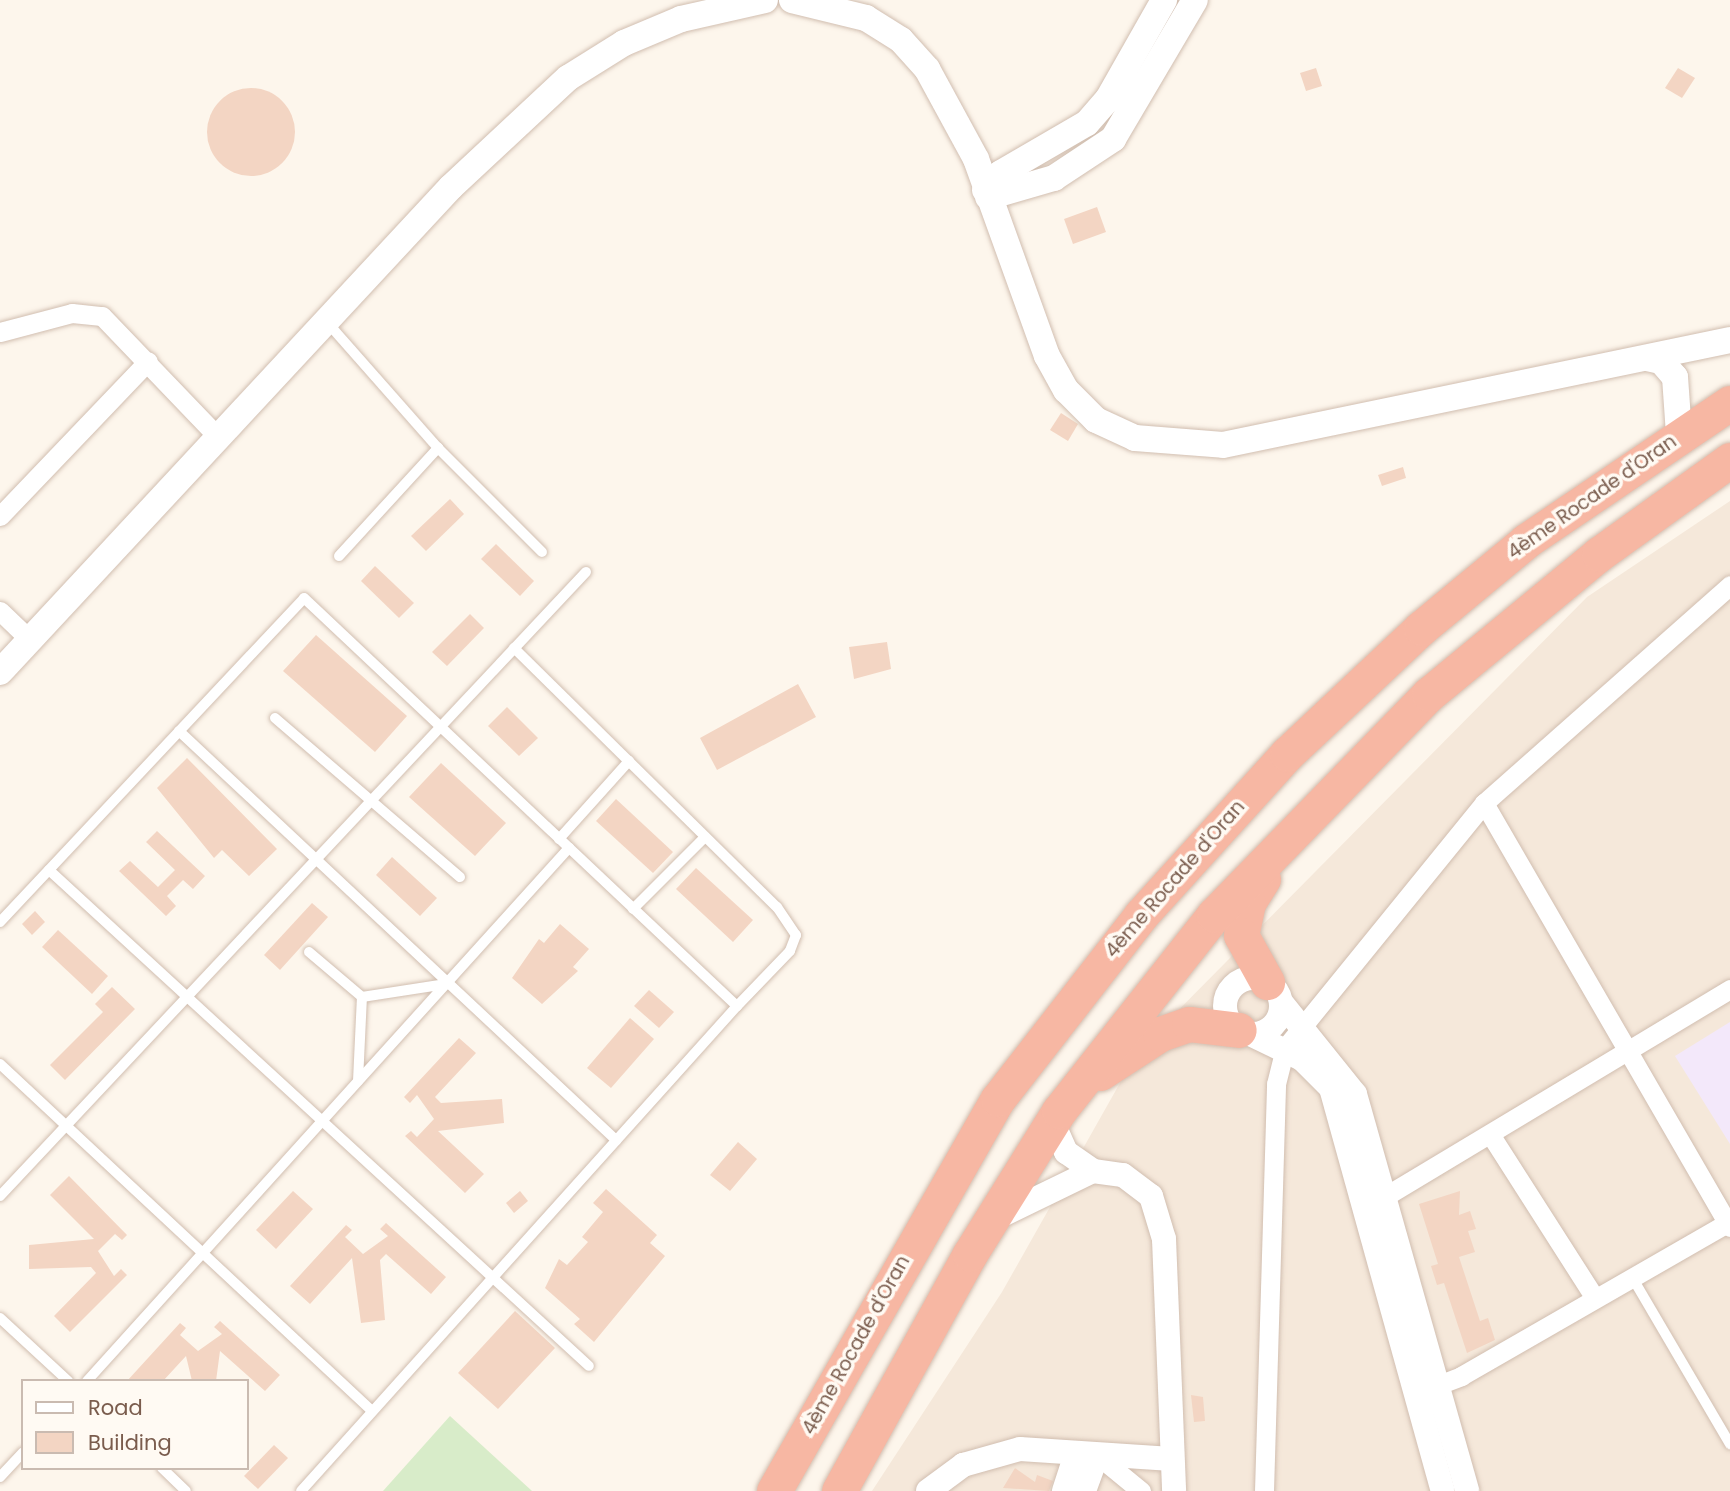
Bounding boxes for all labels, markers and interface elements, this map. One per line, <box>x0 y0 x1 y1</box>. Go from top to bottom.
street label: 4ème Rocade d'Oran <box>1503 430 1681 564</box>
street label: 4ème Rocade d'Oran <box>1101 796 1249 962</box>
street label: 4ème Rocade d'Oran <box>797 1252 915 1438</box>
legend <box>21 1379 248 1470</box>
text: Road <box>88 1393 143 1422</box>
text: Building <box>88 1428 172 1457</box>

